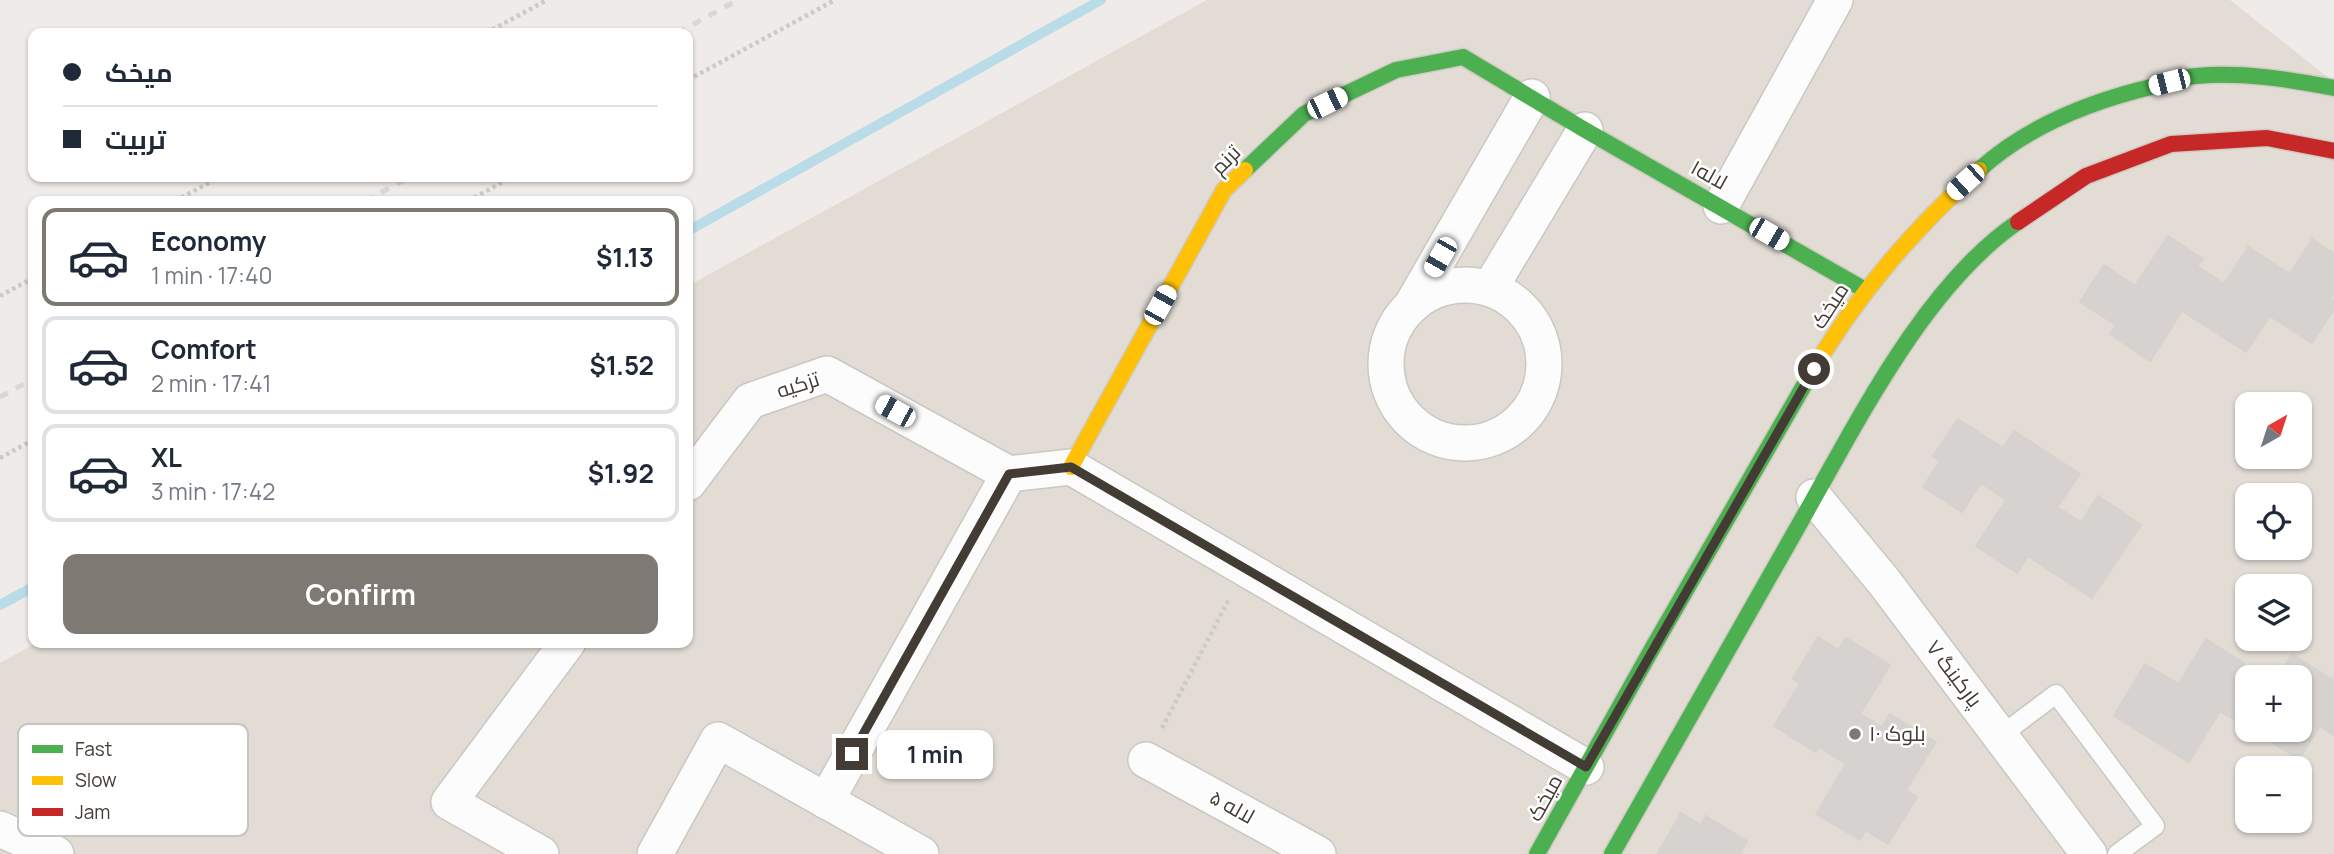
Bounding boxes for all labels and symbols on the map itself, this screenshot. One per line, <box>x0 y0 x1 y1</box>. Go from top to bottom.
car <box>2147 67 2192 97</box>
car <box>1304 84 1351 122</box>
street label: ترنم <box>1204 138 1247 181</box>
street label: لاله۱ <box>1686 153 1733 196</box>
car <box>1943 160 1988 204</box>
car <box>1746 214 1793 254</box>
car <box>1421 234 1460 280</box>
street label: میخک <box>1804 277 1854 334</box>
car <box>1141 282 1180 328</box>
route start <box>1798 353 1830 385</box>
street label: تزکیه <box>773 364 823 404</box>
car <box>872 392 919 430</box>
north arrow <box>2235 392 2312 469</box>
street label: پارکینگ ۷ <box>1920 634 1989 714</box>
place label: بلوک ۱۰ <box>1869 719 1926 747</box>
legend <box>18 724 248 836</box>
marker: بلوک ۱۰ <box>1847 726 1863 742</box>
callout: 1 min <box>876 730 992 778</box>
text: Fast <box>75 736 112 762</box>
route end <box>836 738 868 770</box>
text: Slow <box>75 767 117 793</box>
street label: میخک <box>1520 769 1568 826</box>
street label: لاله ۵ <box>1205 782 1260 830</box>
text: Jam <box>75 799 110 825</box>

